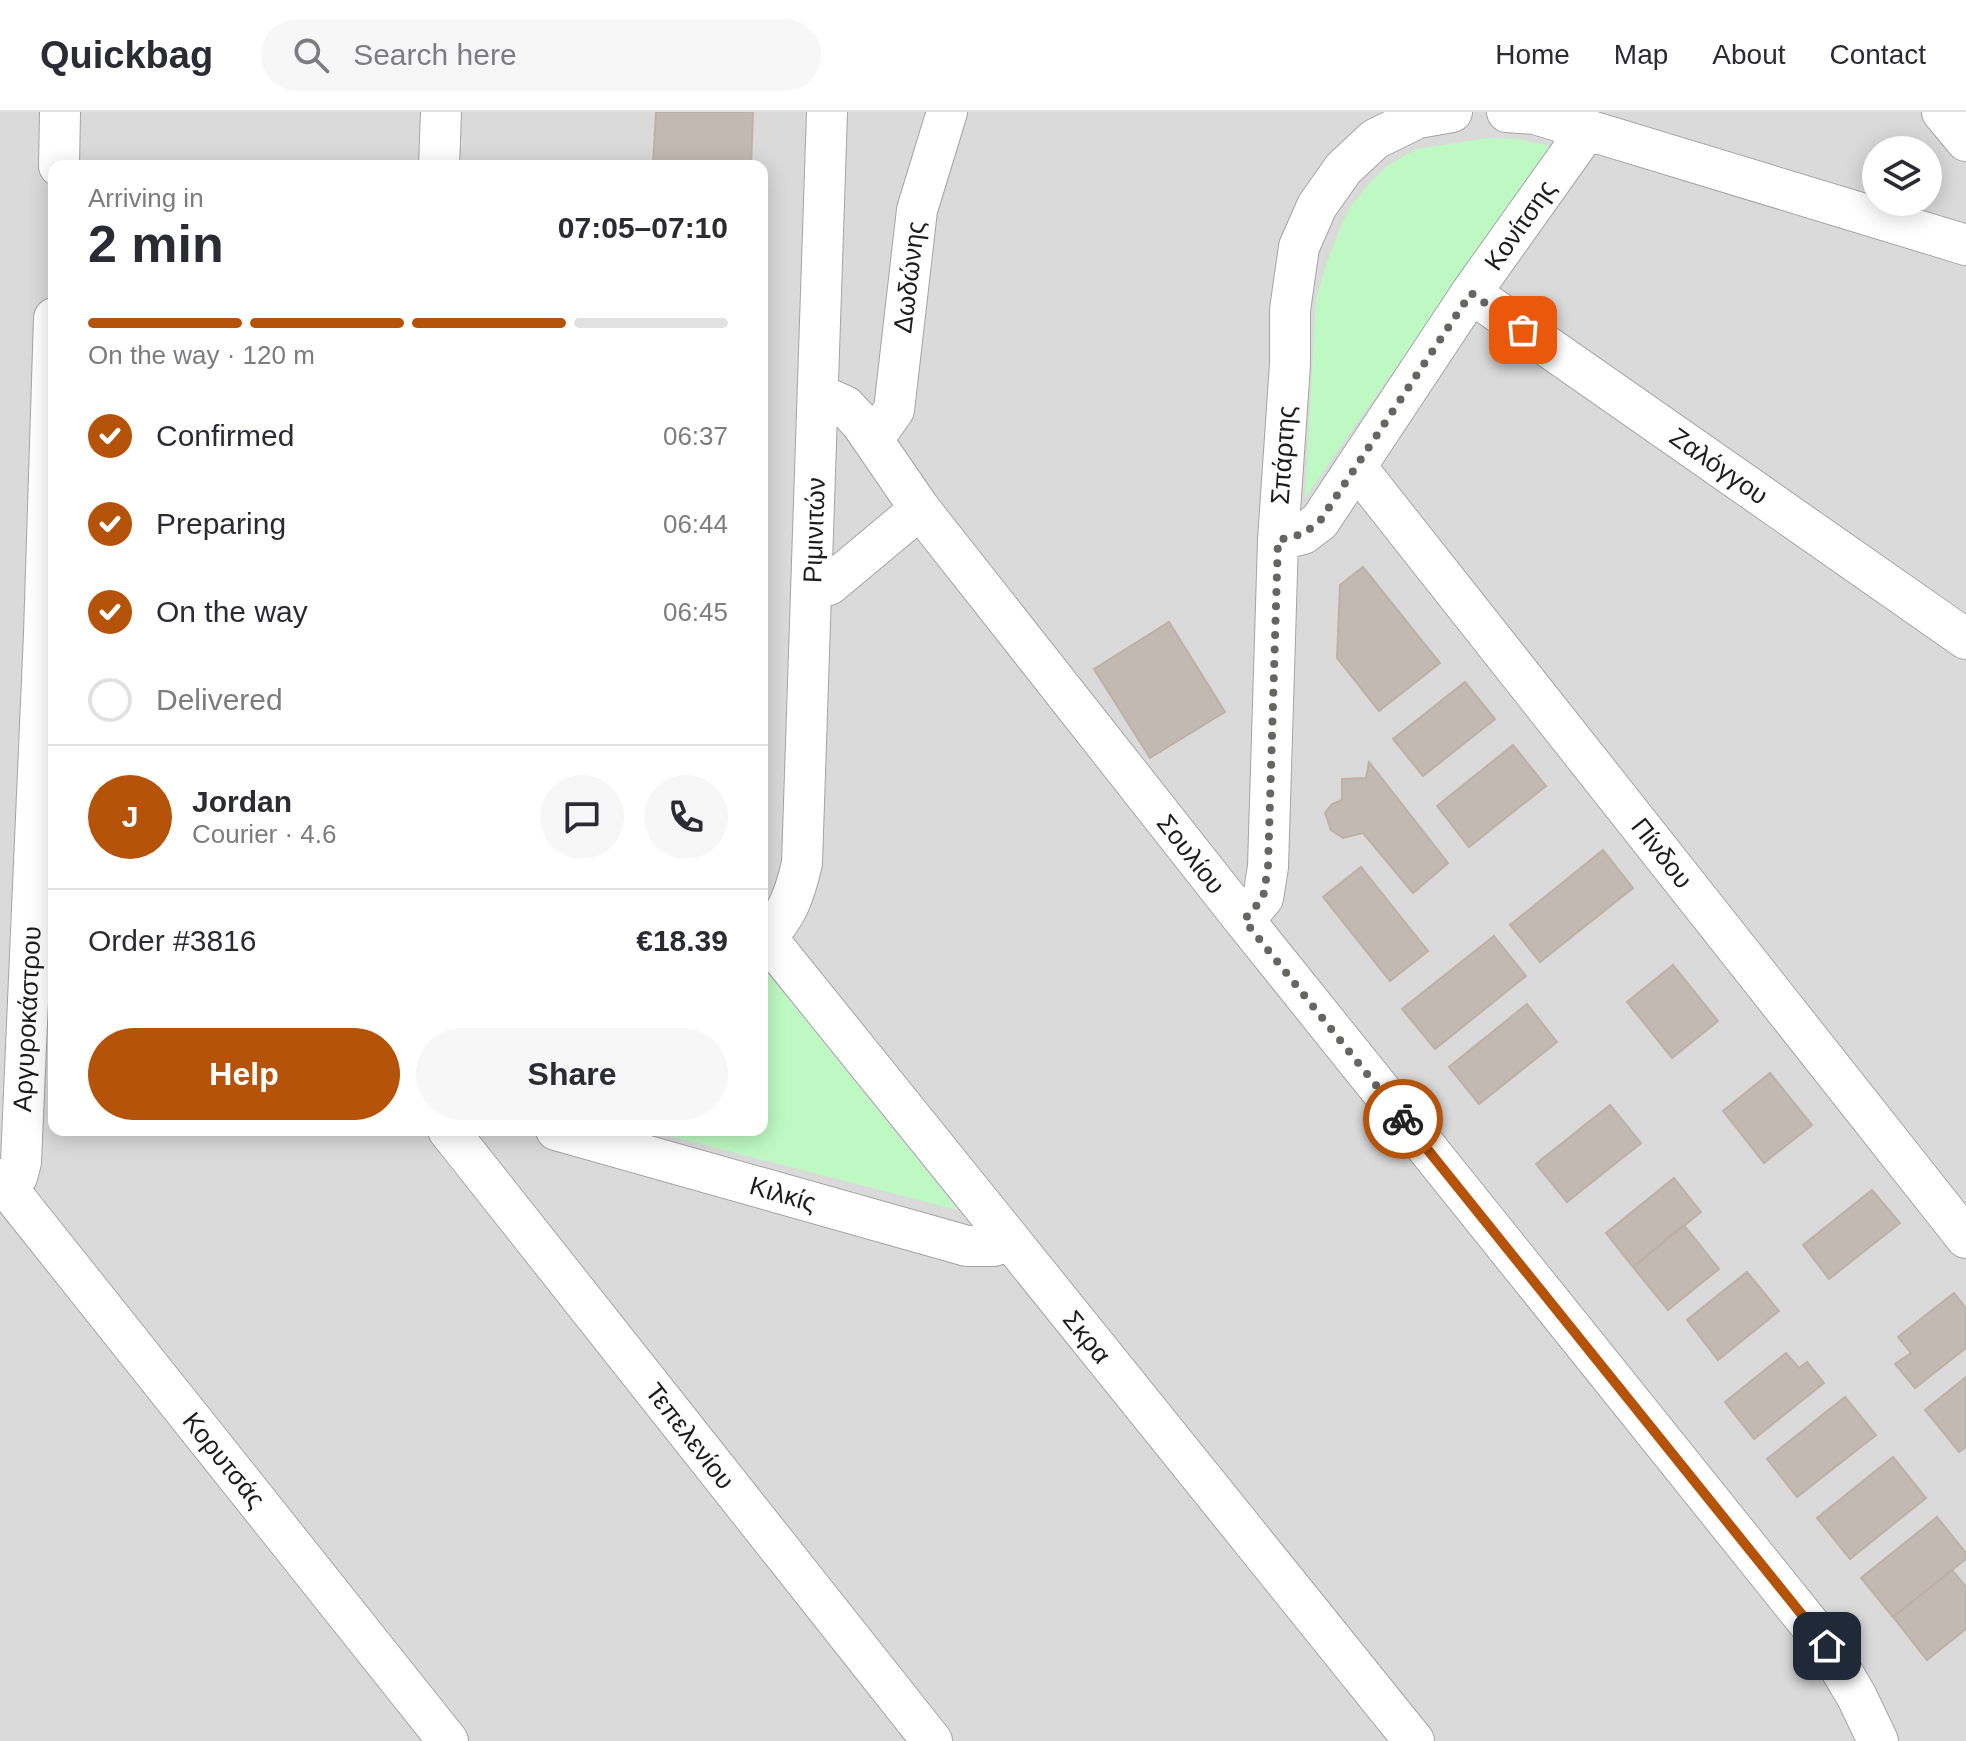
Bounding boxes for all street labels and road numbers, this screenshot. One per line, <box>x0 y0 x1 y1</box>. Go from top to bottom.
street label: Κονίτσης <box>1478 174 1562 276</box>
street label: Δωδώνης <box>887 219 931 335</box>
street label: Σπάρτης <box>1265 405 1301 505</box>
street label: Ζαλόγγου <box>1664 421 1774 511</box>
street label: Ριμινιτών <box>797 477 831 583</box>
street label: Σουλίου <box>1151 808 1231 900</box>
street label: Πίνδου <box>1625 812 1699 894</box>
street label: Αργυροκάστρου <box>7 925 47 1113</box>
street label: Κιλκίς <box>746 1170 820 1218</box>
street label: Σκρα <box>1057 1305 1117 1369</box>
street label: Τεπελενίου <box>639 1377 741 1495</box>
street label: Κορυτσάς <box>176 1406 272 1514</box>

